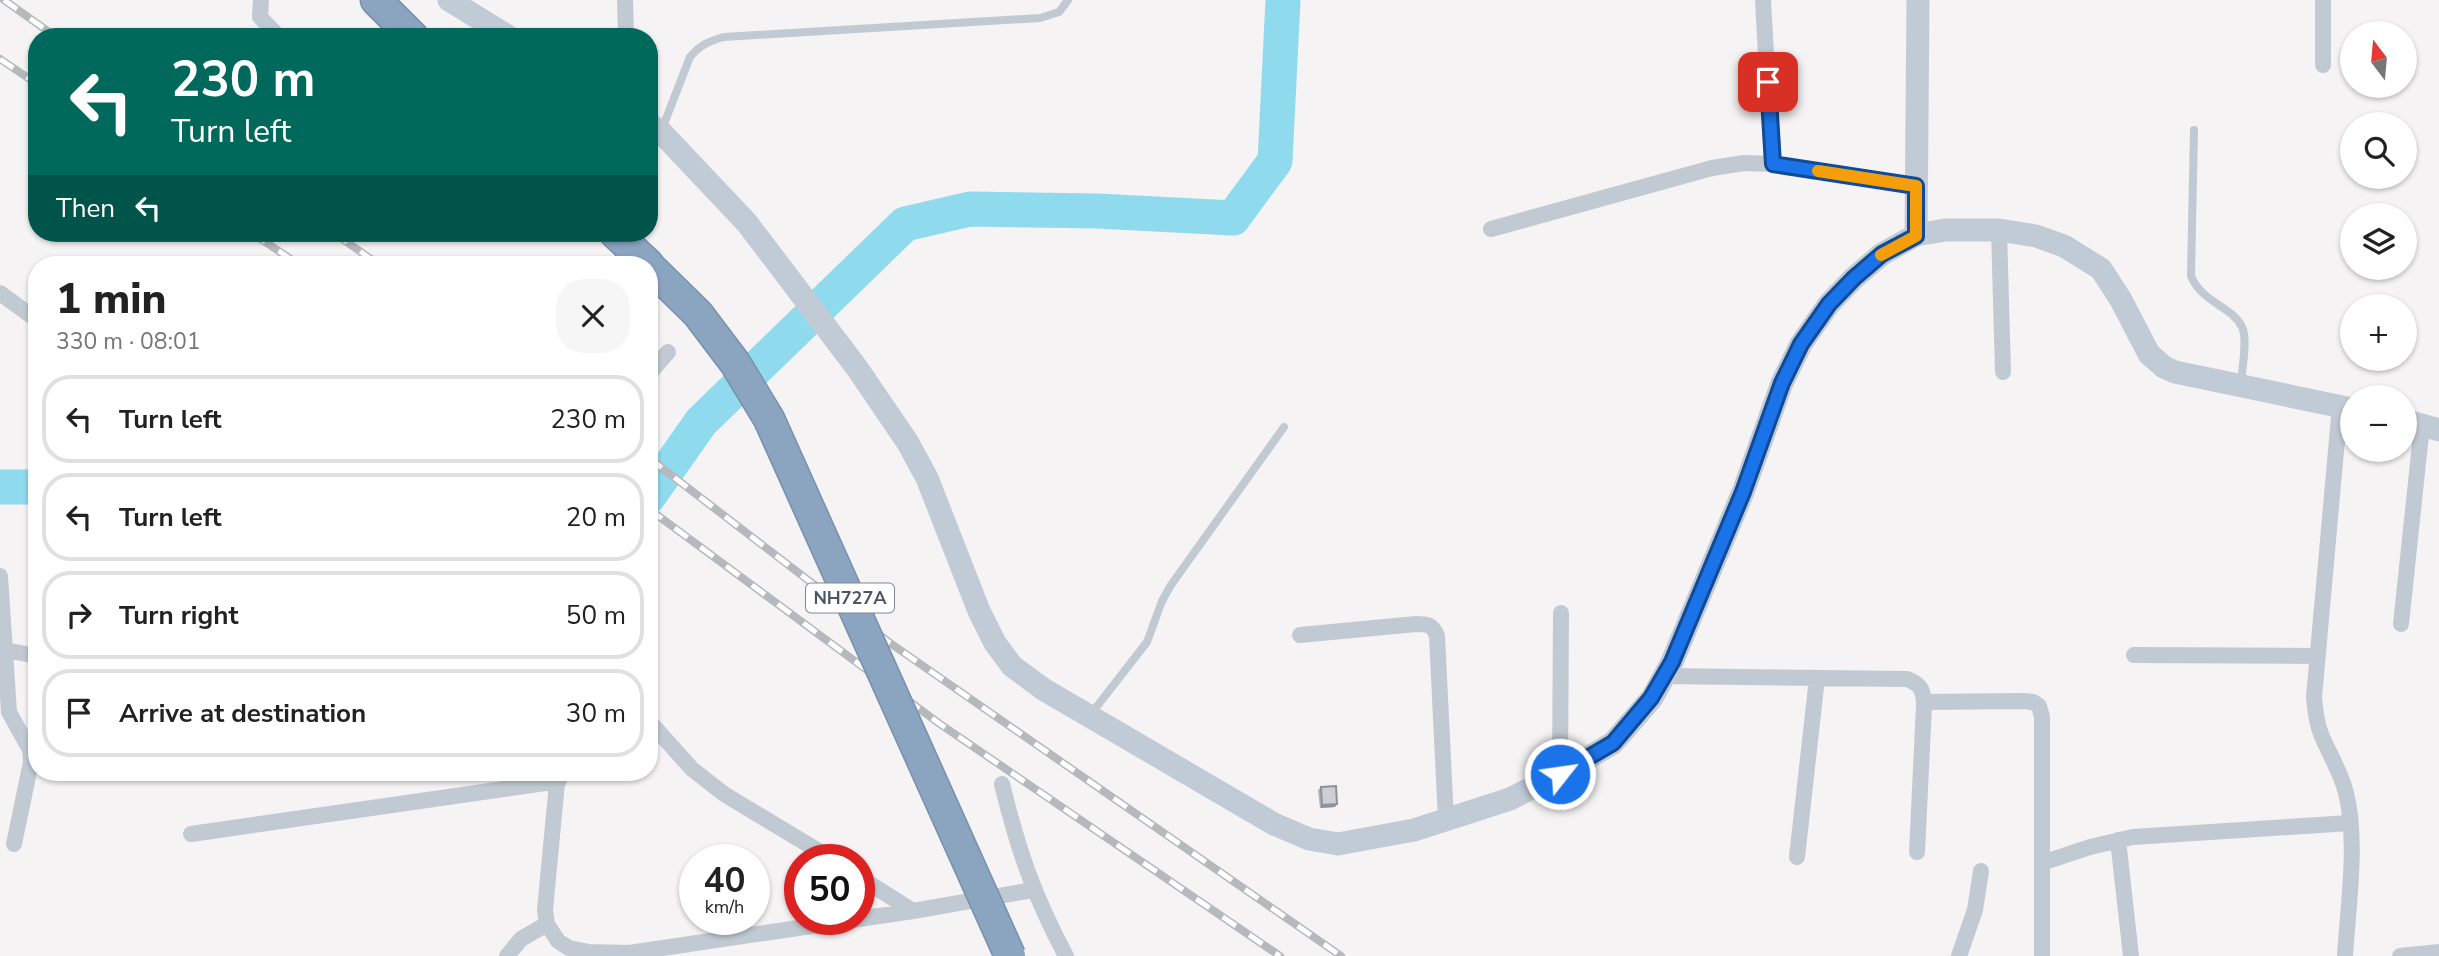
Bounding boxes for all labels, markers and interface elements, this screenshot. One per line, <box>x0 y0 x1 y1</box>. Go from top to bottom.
north arrow <box>2340 21 2417 98</box>
map controls <box>2340 21 2417 462</box>
text: 230 m <box>171 46 315 113</box>
pin <box>1738 52 1798 112</box>
icon: left <box>56 56 147 147</box>
icon: arrive <box>1749 63 1787 101</box>
text: Turn left <box>171 110 291 153</box>
button: search <box>2340 112 2417 189</box>
icon: left <box>129 189 167 227</box>
text: Then <box>56 191 115 226</box>
button: layers <box>2340 203 2417 280</box>
text: 1 min <box>56 271 166 328</box>
button: close <box>556 279 630 353</box>
button: + <box>2340 294 2417 371</box>
text: 330 m · 08:01 <box>56 326 201 357</box>
button: − <box>2340 385 2417 462</box>
icon: left <box>60 400 98 438</box>
text: Turn left <box>119 402 222 437</box>
text: 230 m <box>550 402 626 437</box>
icon: left <box>60 498 98 536</box>
text: Turn left <box>119 500 222 535</box>
text: 20 m <box>566 500 626 535</box>
road number: NH727A <box>806 584 894 612</box>
icon: right <box>60 596 98 634</box>
text: Turn right <box>119 598 238 633</box>
text: 50 m <box>566 598 626 633</box>
icon: arrive <box>60 694 98 732</box>
text: Arrive at destination <box>119 696 366 731</box>
text: 30 m <box>566 696 626 731</box>
position arrow <box>1523 737 1597 811</box>
speed limit sign: 50 <box>784 844 875 935</box>
text: 40 <box>703 857 746 904</box>
text: km/h <box>705 895 744 919</box>

